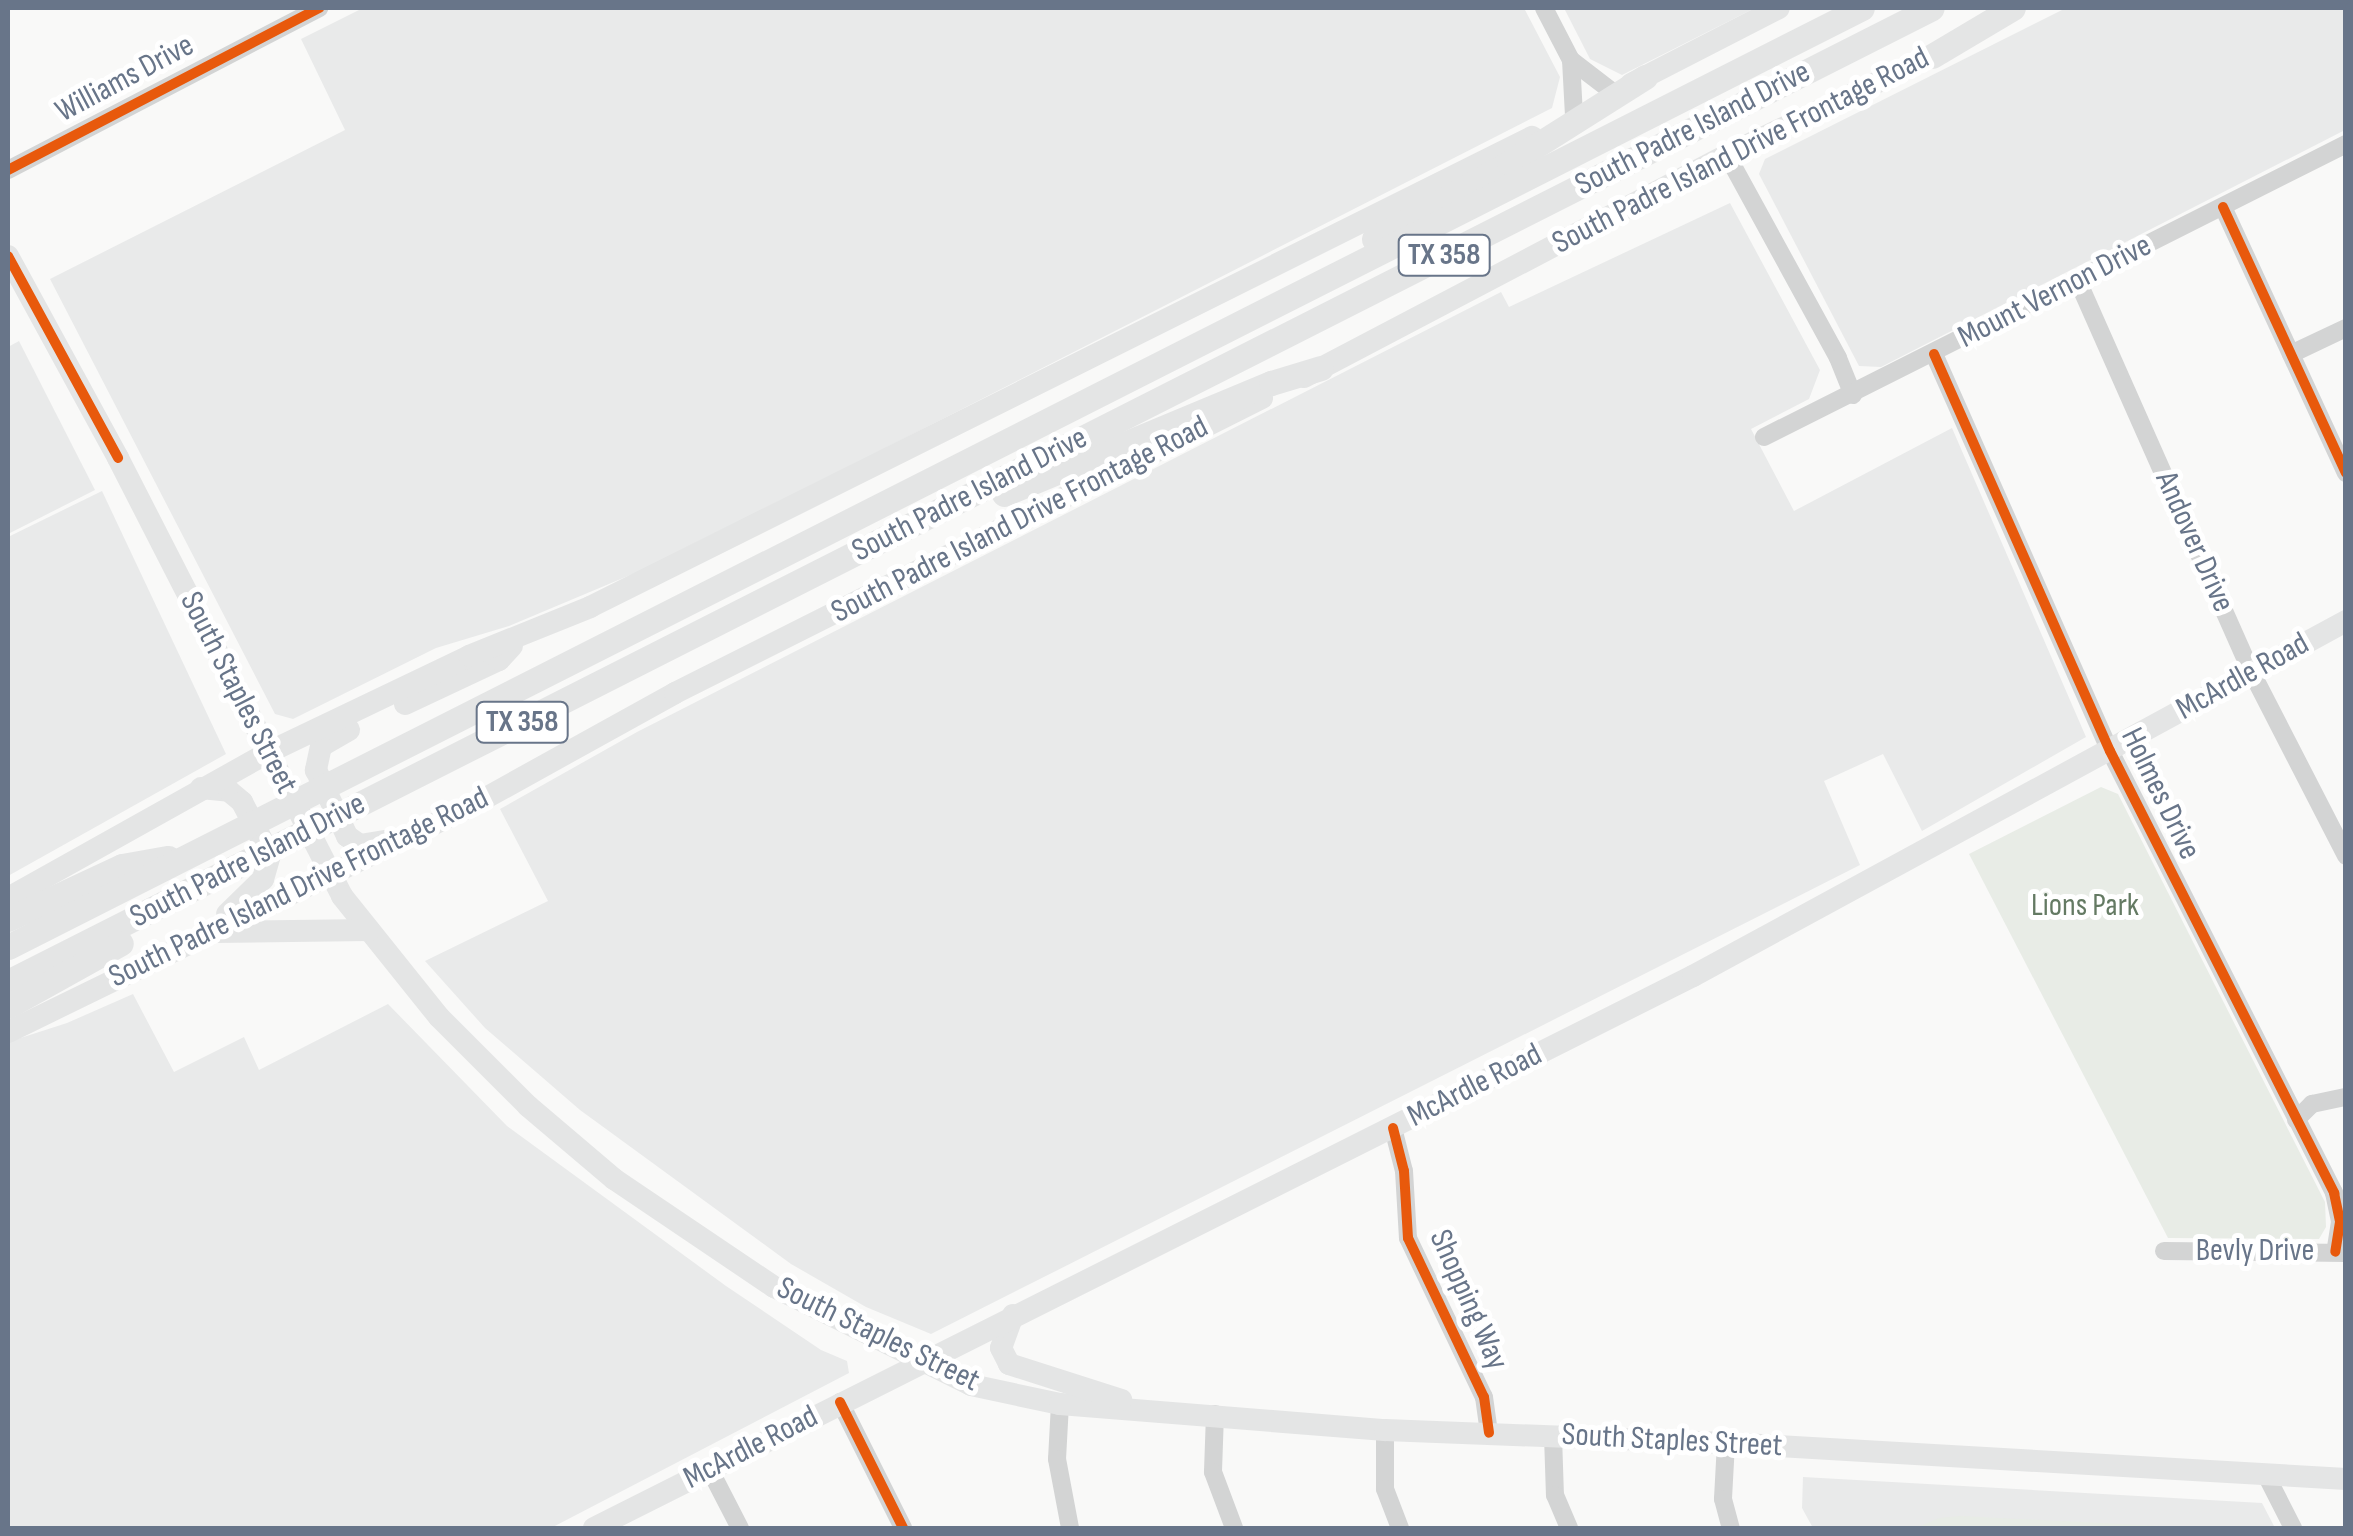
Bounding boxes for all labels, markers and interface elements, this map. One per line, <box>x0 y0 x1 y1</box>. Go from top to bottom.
street label: Williams Drive <box>49 27 201 131</box>
street label: South Padre Island Drive Frontage Road <box>1546 39 1936 263</box>
street label: South Padre Island Drive <box>1569 53 1817 205</box>
street label: Mount Vernon Drive <box>1952 227 2158 357</box>
road number: TX 358 <box>1396 230 1492 280</box>
street label: South Padre Island Drive Frontage Road <box>825 408 1215 632</box>
street label: South Padre Island Drive <box>846 419 1094 571</box>
street label: Andover Drive <box>2146 466 2242 618</box>
street label: South Staples Street <box>171 586 305 800</box>
street label: McArdle Road <box>2170 625 2316 729</box>
road number: TX 358 <box>474 697 570 747</box>
street label: Holmes Drive <box>2112 722 2208 866</box>
street label: South Padre Island Drive Frontage Road <box>103 779 495 997</box>
street label: South Padre Island Drive <box>124 785 372 937</box>
park label: Lions Park <box>2031 887 2139 925</box>
street label: McArdle Road <box>1402 1036 1548 1136</box>
street label: Shopping Way <box>1420 1224 1516 1376</box>
street label: Bevly Drive <box>2196 1232 2314 1270</box>
street label: South Staples Street <box>770 1269 986 1401</box>
street label: McArdle Road <box>678 1398 824 1498</box>
street label: South Staples Street <box>1561 1416 1783 1466</box>

